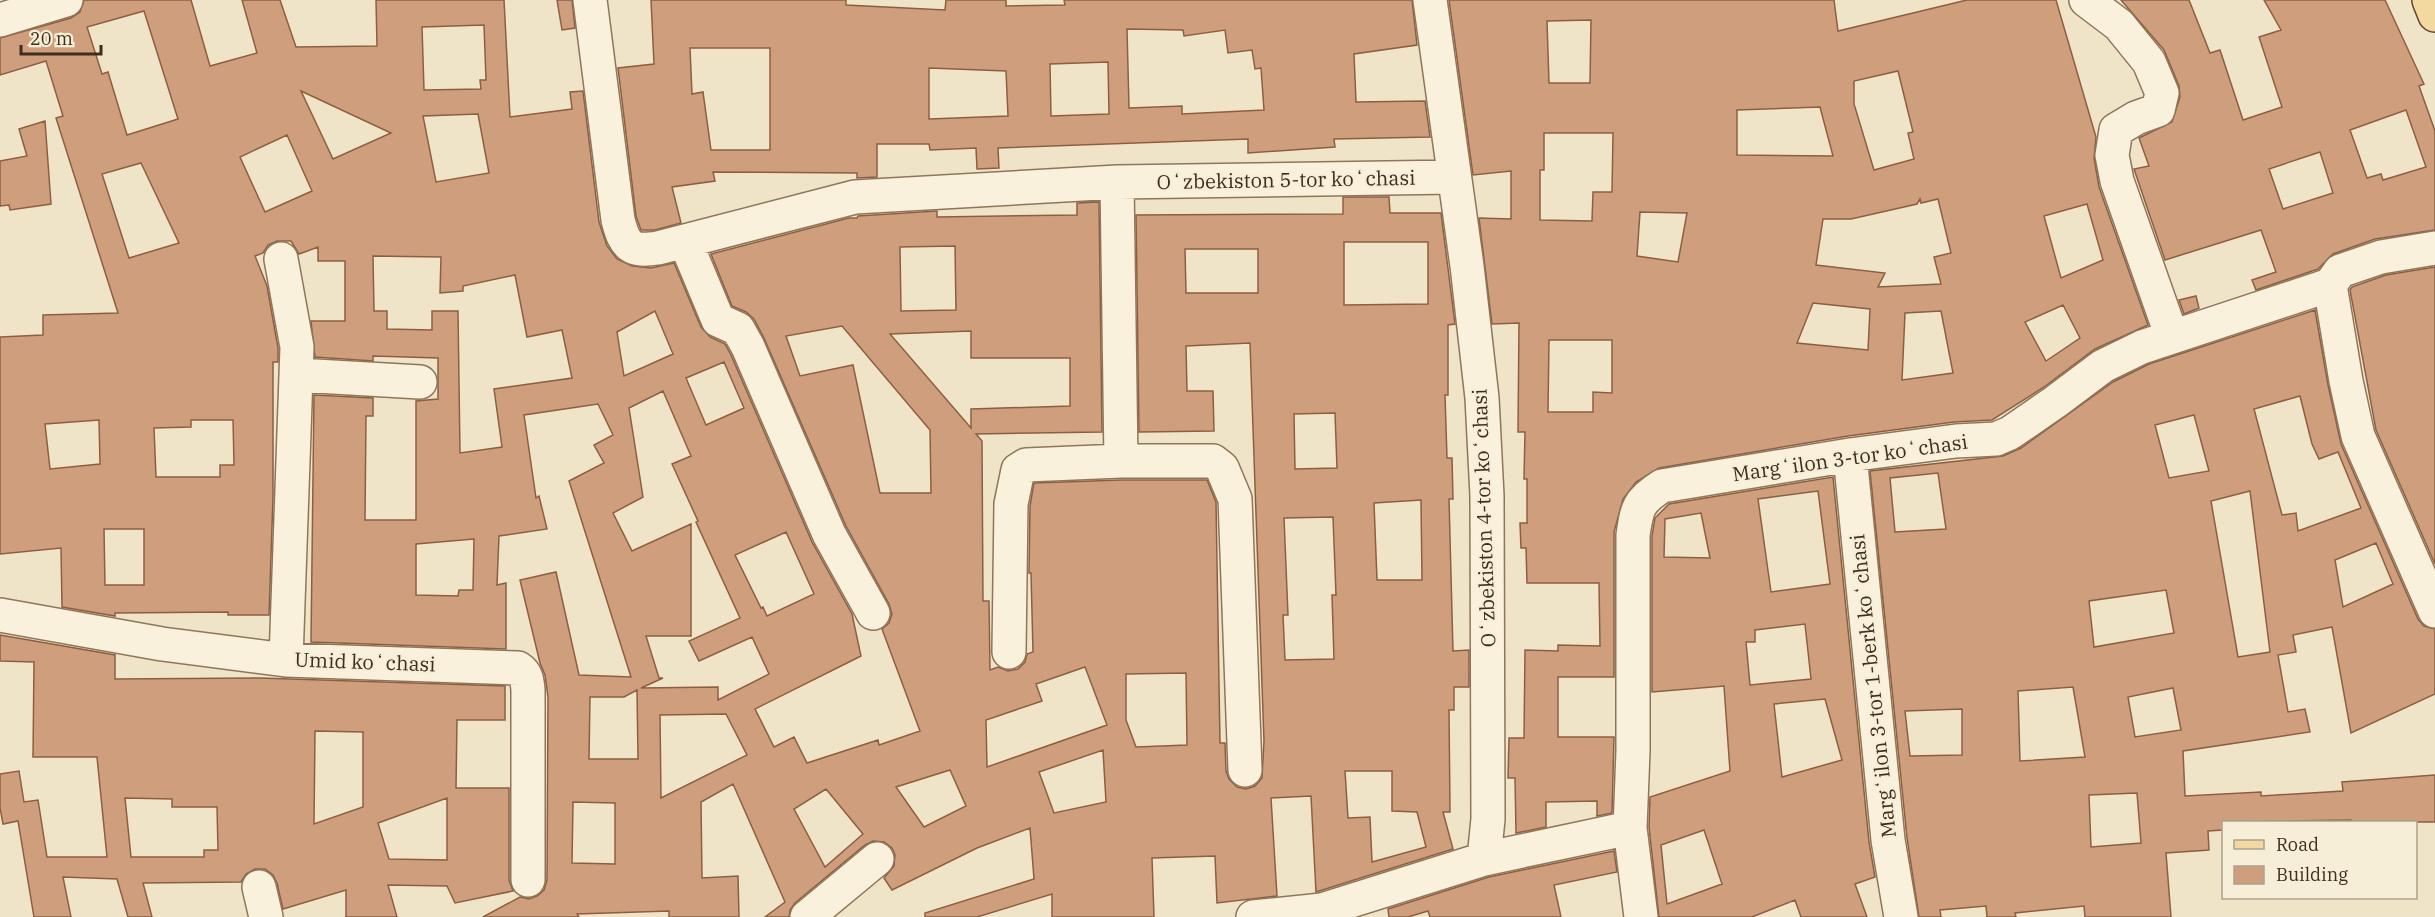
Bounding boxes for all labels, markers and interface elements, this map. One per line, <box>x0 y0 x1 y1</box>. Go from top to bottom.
scale bar <box>21 18 100 56</box>
text: 20 m <box>30 27 73 50</box>
street label: Oʻzbekiston 5-tor koʻchasi <box>1156 164 1416 195</box>
street label: Oʻzbekiston 4-tor koʻchasi <box>1465 388 1502 648</box>
street label: Margʻilon 3-tor koʻchasi <box>1731 428 1969 487</box>
street label: Margʻilon 3-tor 1-berk koʻchasi <box>1843 533 1902 839</box>
street label: Umid koʻchasi <box>294 646 436 677</box>
legend <box>2222 821 2417 899</box>
text: Road <box>2276 833 2319 856</box>
text: Building <box>2276 863 2348 886</box>

